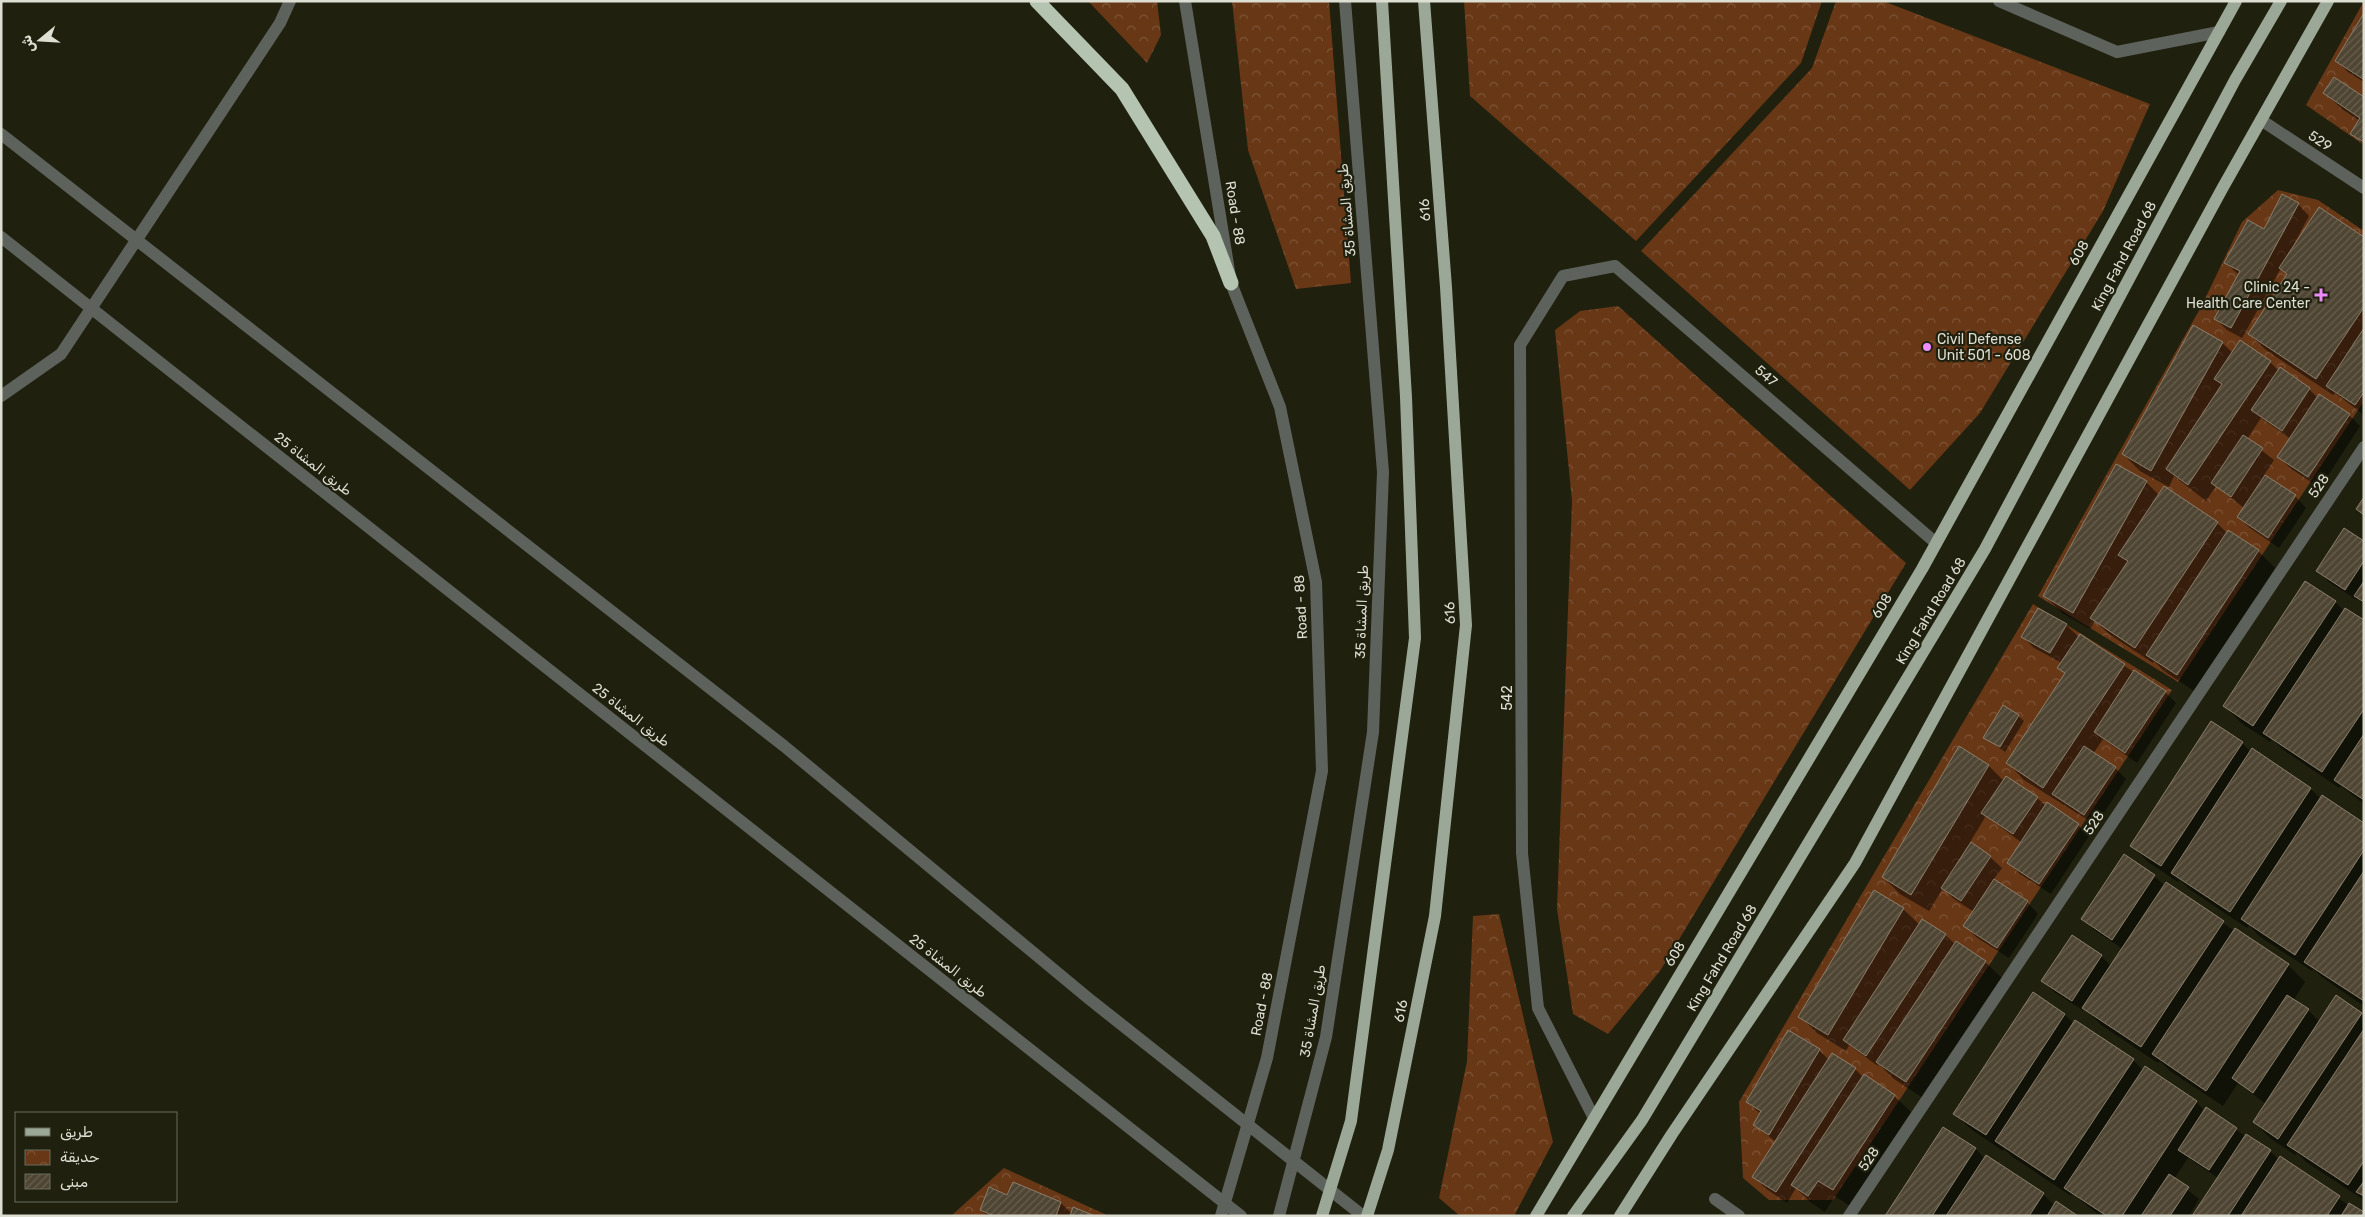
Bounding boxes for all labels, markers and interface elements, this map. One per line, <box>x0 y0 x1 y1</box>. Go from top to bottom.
north arrow <box>15 15 65 65</box>
text: ش <box>17 33 39 55</box>
street label: 529 <box>2305 127 2335 155</box>
street label: طريق المشاة 35 <box>1334 162 1360 257</box>
street label: Road - 88 <box>1222 180 1248 246</box>
street label: 616 <box>1416 198 1434 222</box>
street label: King Fahd Road 68 <box>2088 198 2160 314</box>
street label: 608 <box>2065 237 2093 269</box>
place label: Clinic 24 - Health Care Center <box>2186 279 2311 312</box>
marker: Clinic 24 - Health Care Center <box>2314 288 2328 302</box>
place label: Civil Defense Unit 501 - 608 <box>1937 331 2031 364</box>
marker: Civil Defense Unit 501 - 608 <box>1921 341 1933 353</box>
street label: 547 <box>1751 362 1781 390</box>
street label: طريق المشاة 25 <box>271 428 355 500</box>
street label: 528 <box>2305 471 2333 501</box>
street label: King Fahd Road 68 <box>1892 554 1970 668</box>
street label: طريق المشاة 35 <box>1352 565 1372 659</box>
street label: Road - 88 <box>1291 574 1311 640</box>
street label: 608 <box>1868 590 1896 622</box>
street label: 616 <box>1441 601 1459 625</box>
street label: طريق المشاة 25 <box>589 679 673 751</box>
street label: 542 <box>1499 685 1516 711</box>
street label: 528 <box>2080 808 2108 838</box>
street label: King Fahd Road 68 <box>1683 901 1761 1015</box>
street label: طريق المشاة 25 <box>906 930 990 1002</box>
street label: 608 <box>1661 938 1689 970</box>
street label: طريق المشاة 35 <box>1296 963 1330 1059</box>
street label: Road - 88 <box>1247 971 1277 1037</box>
street label: 616 <box>1391 998 1411 1024</box>
legend <box>15 1112 178 1202</box>
text: طريق <box>60 1123 93 1141</box>
street label: 528 <box>1855 1144 1883 1174</box>
text: حديقة <box>60 1148 100 1166</box>
text: مبنى <box>60 1173 88 1191</box>

